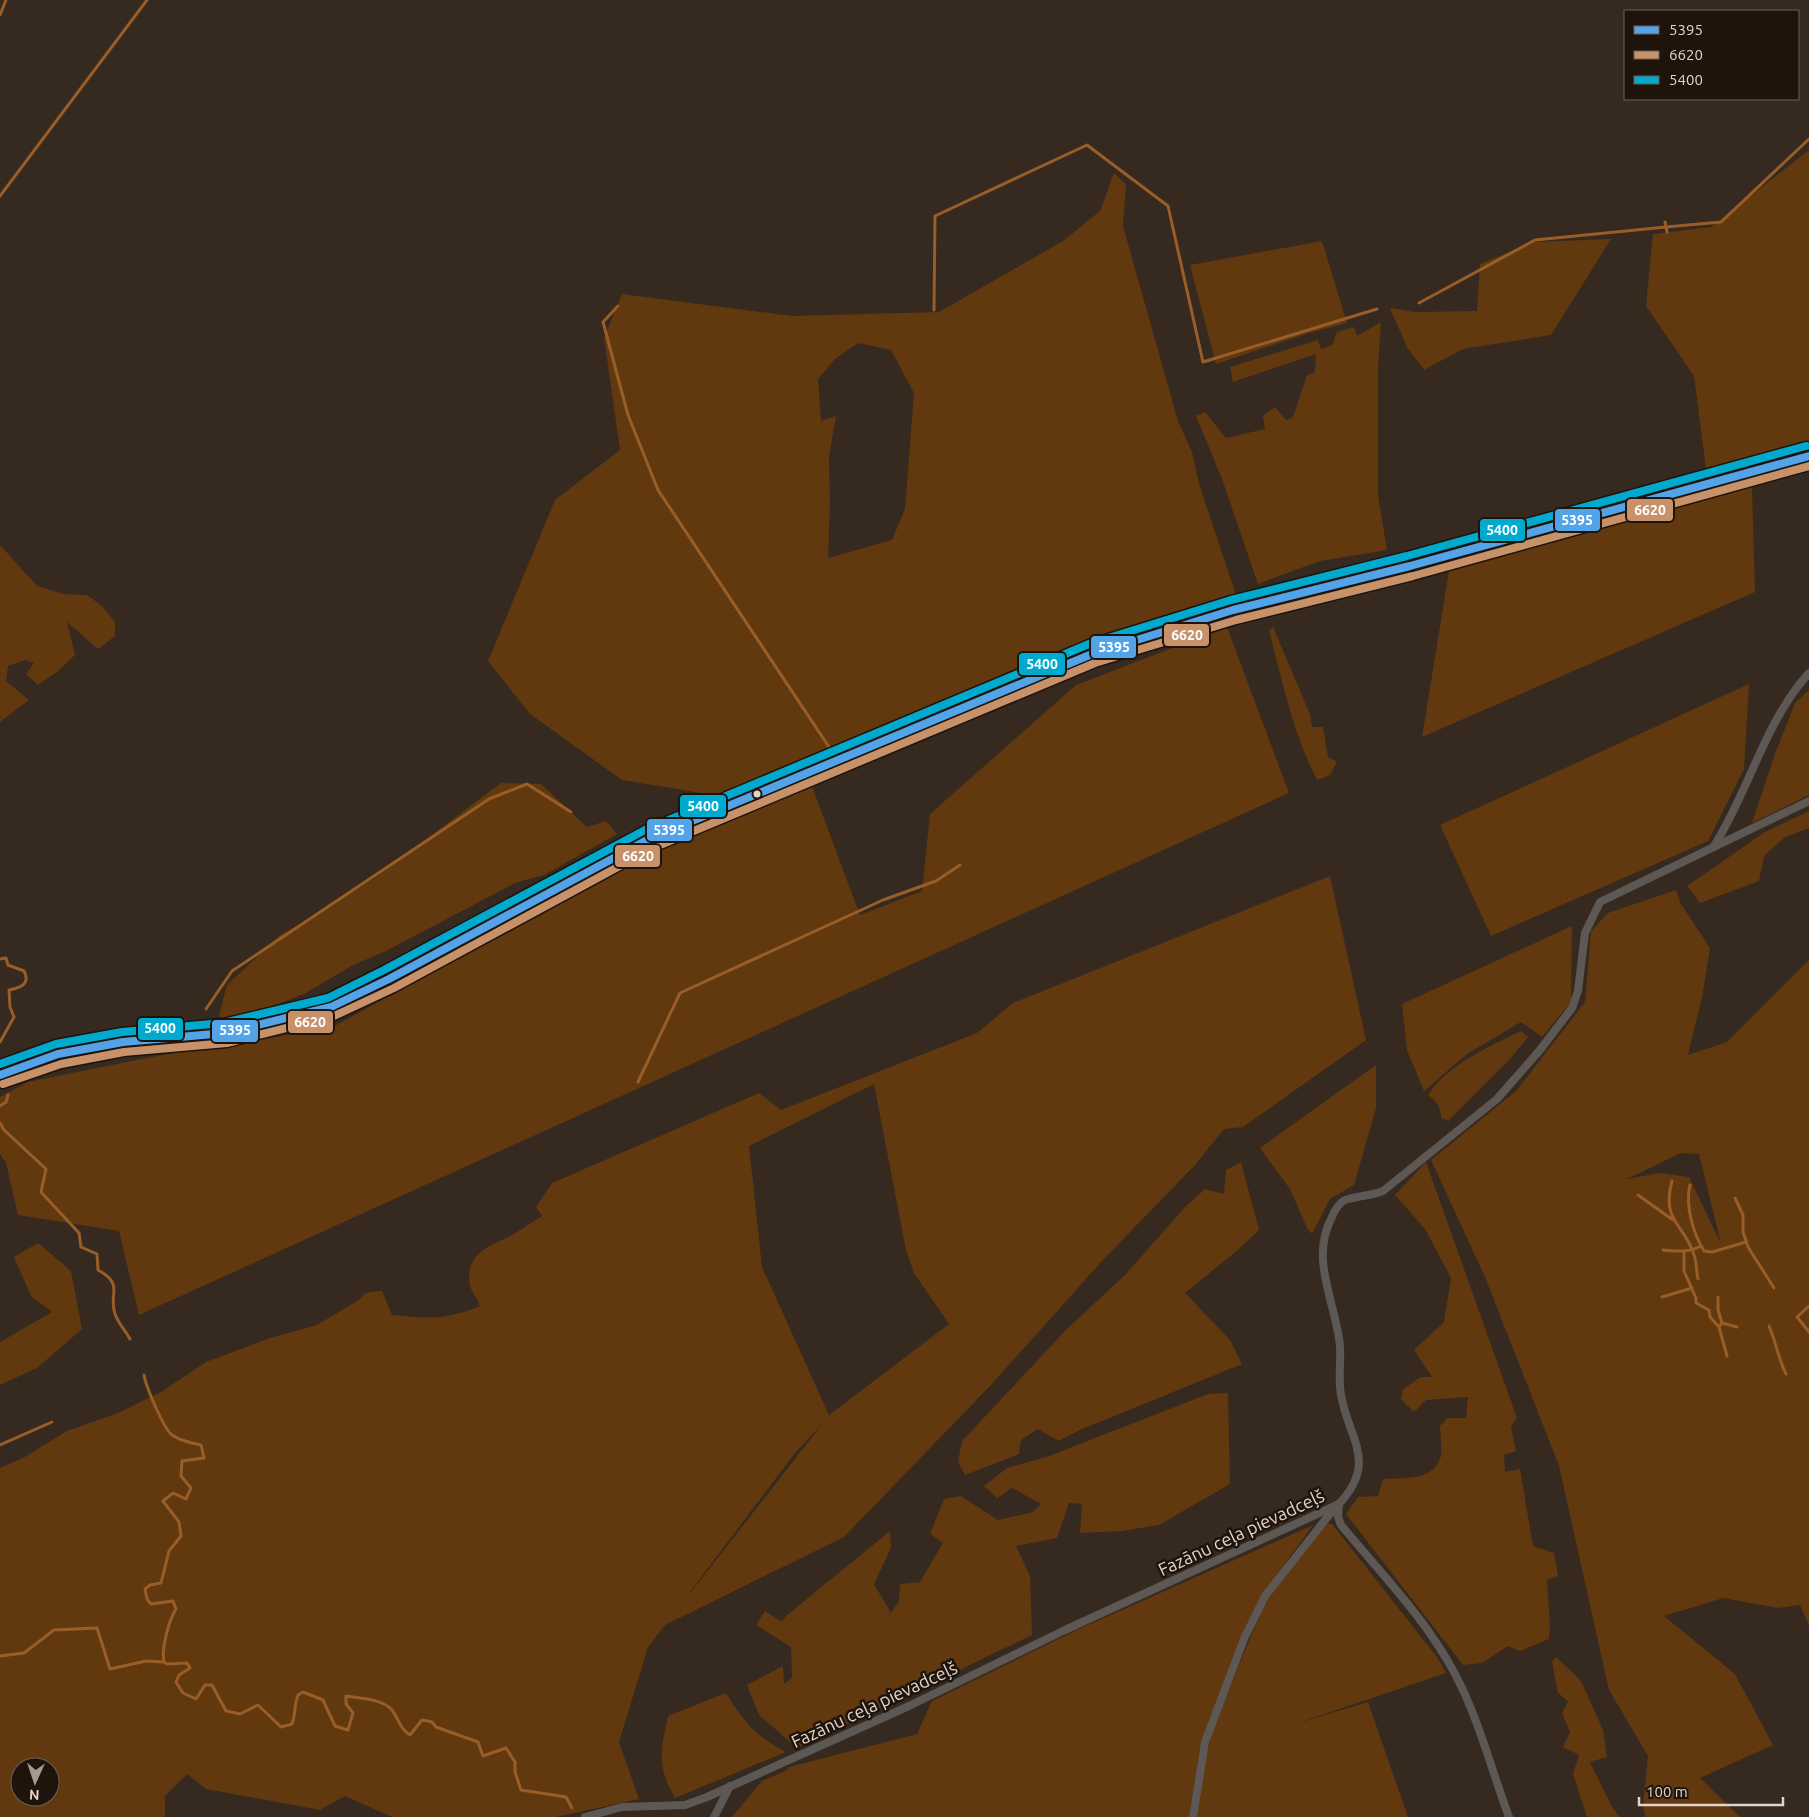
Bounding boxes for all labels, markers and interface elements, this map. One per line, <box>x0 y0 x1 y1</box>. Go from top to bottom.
legend <box>1624 10 1799 100</box>
text: 5395 <box>1669 21 1703 38</box>
text: 6620 <box>1669 46 1703 63</box>
text: 5400 <box>1669 71 1703 88</box>
line badge: 6620 <box>1626 498 1674 522</box>
text: 6620 <box>1634 502 1666 518</box>
line badge: 5395 <box>1554 508 1601 532</box>
text: 5395 <box>1561 512 1593 528</box>
line badge: 5400 <box>1479 518 1526 542</box>
text: 5400 <box>1486 522 1518 538</box>
line badge: 6620 <box>1163 623 1210 647</box>
text: 6620 <box>1171 627 1203 643</box>
line badge: 5395 <box>1090 635 1137 659</box>
text: 5395 <box>1098 639 1130 655</box>
line badge: 5400 <box>1018 652 1066 676</box>
text: 5400 <box>1026 656 1058 672</box>
unlabelled marker <box>752 789 762 799</box>
line badge: 5400 <box>679 794 727 818</box>
text: 5400 <box>687 798 719 814</box>
line badge: 5395 <box>646 818 693 842</box>
text: 5395 <box>653 822 685 838</box>
line badge: 6620 <box>614 844 661 868</box>
text: 6620 <box>622 848 654 864</box>
line badge: 6620 <box>287 1010 334 1034</box>
text: 6620 <box>294 1014 326 1030</box>
line badge: 5400 <box>137 1017 184 1041</box>
line badge: 5395 <box>211 1019 259 1043</box>
text: 5400 <box>144 1020 176 1036</box>
text: 5395 <box>219 1022 251 1038</box>
street label: Fazānu ceļa pievadceļš <box>1155 1485 1327 1579</box>
street label: Fazānu ceļa pievadceļš <box>788 1657 960 1751</box>
north arrow <box>10 1757 60 1807</box>
scale bar <box>1639 1774 1783 1806</box>
text: 100 m <box>1646 1783 1688 1800</box>
text: N <box>29 1787 40 1803</box>

